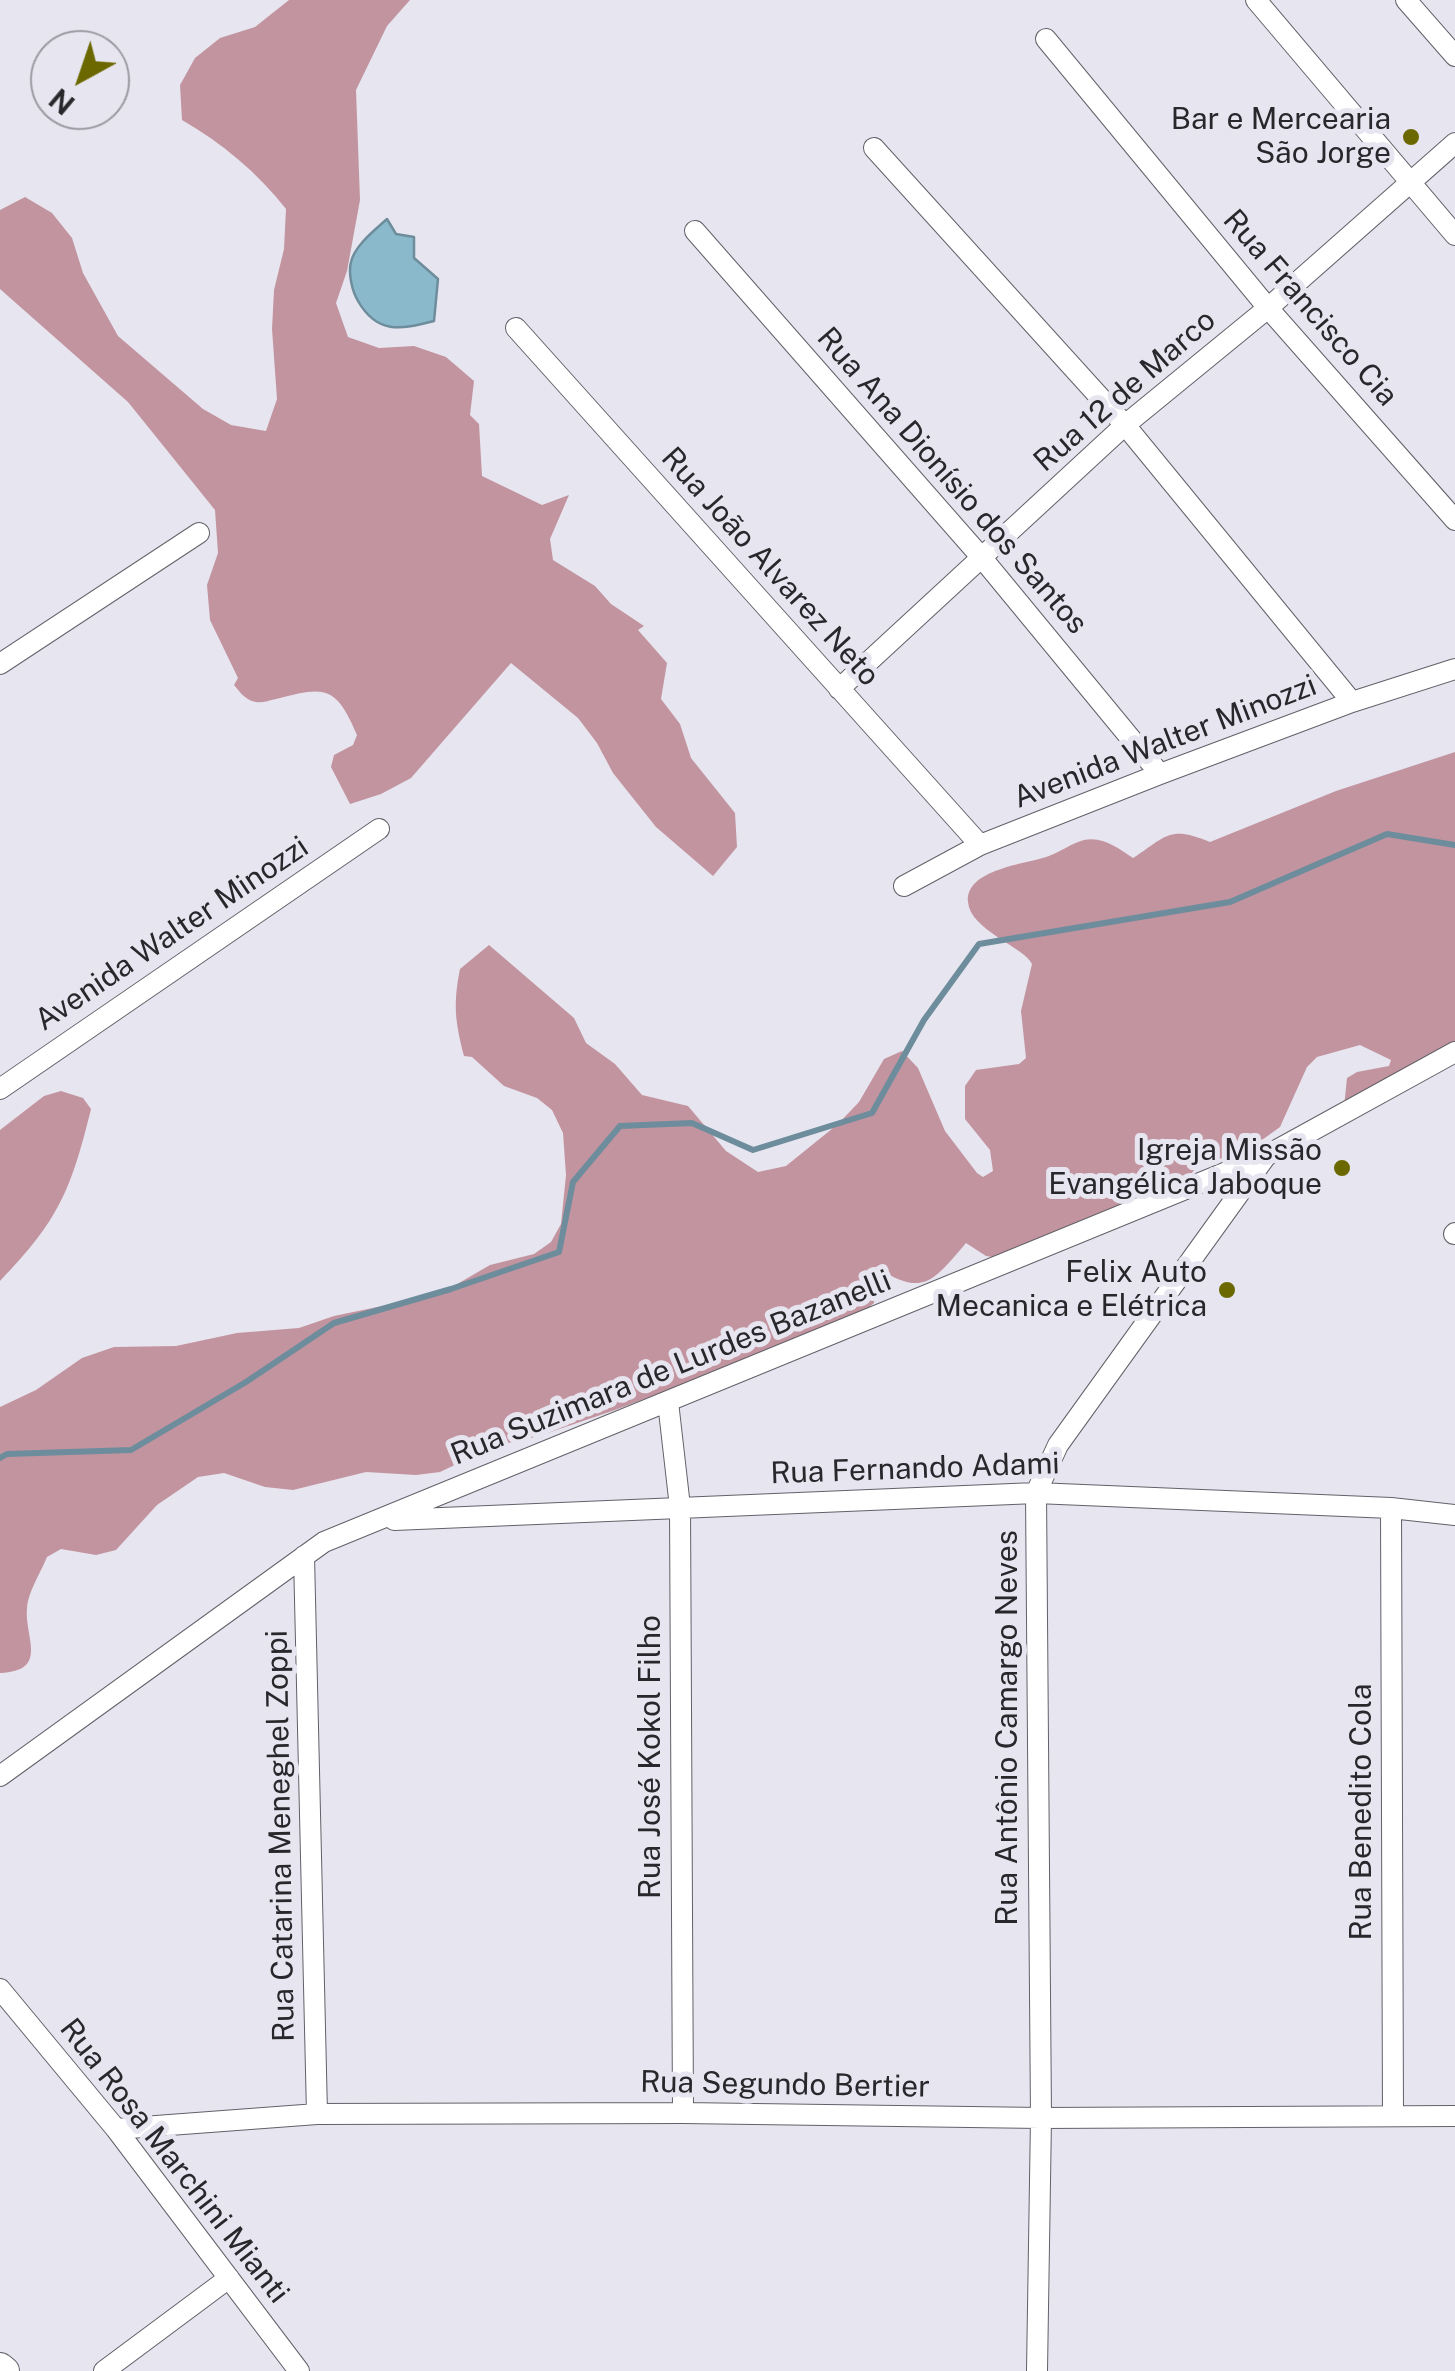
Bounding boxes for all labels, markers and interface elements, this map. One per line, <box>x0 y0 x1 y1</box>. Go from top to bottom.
north arrow <box>30 30 130 130</box>
text: N <box>43 82 81 122</box>
place label: Bar e Mercearia São Jorge <box>1171 102 1391 172</box>
marker: Bar e Mercearia São Jorge <box>1400 126 1422 148</box>
street label: Rua Francisco Cia <box>1215 203 1405 413</box>
street label: Rua 12 de Marco <box>1027 302 1223 480</box>
street label: Rua Ana Dionísio dos Santos <box>809 320 1095 642</box>
street label: Rua João Alvarez Neto <box>653 440 887 694</box>
street label: Avenida Walter Minozzi <box>1008 668 1322 816</box>
street label: Avenida Walter Minozzi <box>29 829 315 1039</box>
place label: Igreja Missão Evangélica Jaboque <box>1048 1133 1322 1204</box>
marker: Igreja Missão Evangélica Jaboque <box>1331 1157 1353 1179</box>
place label: Felix Auto Mecanica e Elétrica <box>936 1255 1207 1326</box>
street label: Rua Suzimara de Lurdes Bazanelli <box>446 1263 896 1473</box>
marker: Felix Auto Mecanica e Elétrica <box>1216 1279 1238 1301</box>
street label: Rua Fernando Adami <box>770 1446 1060 1492</box>
street label: Rua Antônio Camargo Neves <box>990 1530 1026 1926</box>
street label: Rua José Kokol Filho <box>633 1615 669 1899</box>
street label: Rua Catarina Meneghel Zoppi <box>259 1630 303 2042</box>
street label: Rua Benedito Cola <box>1344 1683 1380 1941</box>
street label: Rua Rosa Marchini Mianti <box>52 2012 296 2310</box>
street label: Rua Segundo Bertier <box>640 2064 930 2106</box>

